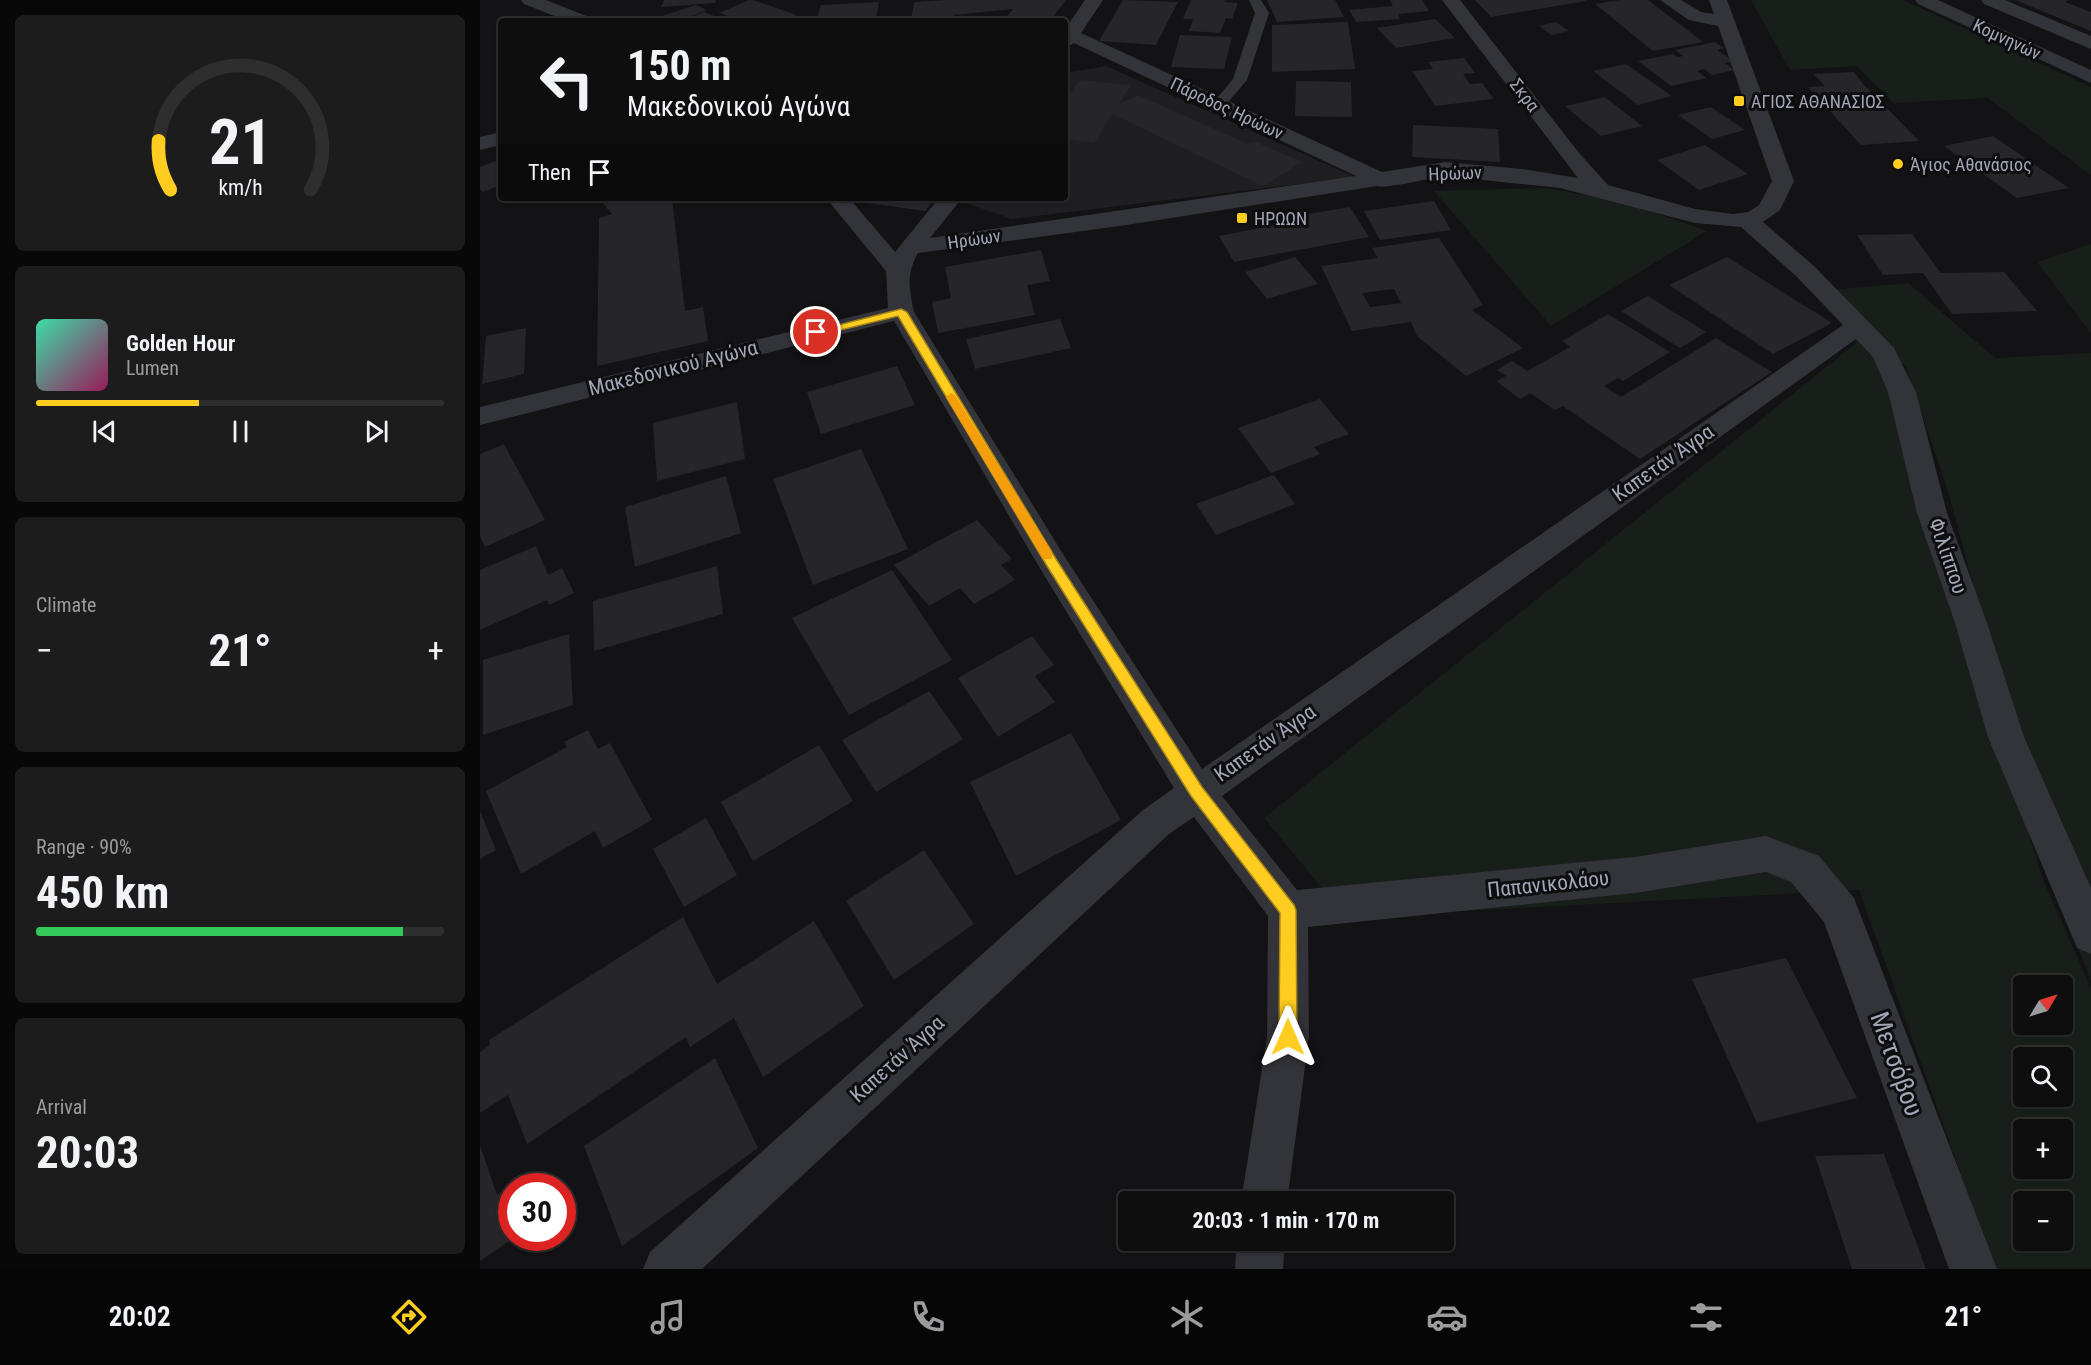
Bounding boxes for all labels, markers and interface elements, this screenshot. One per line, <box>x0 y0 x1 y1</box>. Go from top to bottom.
street label: Κομνηνών <box>1970 14 2045 64</box>
text: 150 m <box>627 41 732 90</box>
icon: left <box>528 42 606 120</box>
street label: Πάροδος Ηρώων <box>1167 73 1287 143</box>
street label: Σκρα <box>1506 74 1544 116</box>
text: Μακεδονικού Αγώνα <box>627 91 850 123</box>
place label: ΑΓΙΟΣ ΑΘΑΝΑΣΙΟΣ <box>1751 91 1885 112</box>
marker: ΑΓΙΟΣ ΑΘΑΝΑΣΙΟΣ <box>1732 94 1746 108</box>
text: 21 <box>208 106 272 179</box>
place label: Άγιος Αθανάσιος <box>1910 154 2032 175</box>
icon: arrive <box>583 156 616 189</box>
marker: Άγιος Αθανάσιος <box>1891 157 1905 171</box>
text: Then <box>528 160 571 185</box>
street label: Ηρώων <box>1428 162 1482 184</box>
text: km/h <box>218 175 262 200</box>
place label: ΗΡΩΩΝ <box>1254 208 1307 229</box>
marker: ΗΡΩΩΝ <box>1235 211 1249 225</box>
street label: Ηρώων <box>946 225 1002 253</box>
pin <box>790 306 841 357</box>
icon: arrive <box>799 315 832 348</box>
text: Golden Hour <box>126 331 235 356</box>
street label: Μακεδονικού Αγώνα <box>586 335 761 401</box>
text: Lumen <box>126 356 179 380</box>
icon: previous <box>88 415 121 448</box>
icon: pause <box>224 415 257 448</box>
icon: next <box>360 415 393 448</box>
street label: Καπετάν Άγρα <box>1608 419 1719 507</box>
street label: Φιλίππου <box>1924 515 1972 597</box>
text: Climate <box>36 593 96 617</box>
text: 21° <box>209 624 272 677</box>
text: − <box>36 631 53 670</box>
text: + <box>428 631 444 670</box>
street label: Καπετάν Άγρα <box>1210 699 1321 787</box>
text: Range · 90% <box>36 835 132 859</box>
text: 450 km <box>36 866 169 919</box>
street label: Παπανικολάου <box>1486 866 1610 902</box>
north arrow <box>2013 975 2073 1035</box>
map controls <box>2013 975 2073 1251</box>
position arrow <box>1256 1005 1320 1069</box>
street label: Μετσόβου <box>1864 1008 1930 1120</box>
street label: Καπετάν Άγρα <box>845 1010 949 1107</box>
button: search <box>2013 1047 2073 1107</box>
text: Arrival <box>36 1095 87 1119</box>
button: + <box>2013 1119 2073 1179</box>
text: 20:03 <box>36 1126 139 1179</box>
speed limit sign: 30 <box>498 1173 576 1251</box>
button: − <box>2013 1191 2073 1251</box>
text: 20:03 · 1 min · 170 m <box>1193 1208 1379 1233</box>
icon: directions <box>388 1296 430 1338</box>
icon: music <box>647 1296 689 1338</box>
icon: phone <box>907 1296 949 1338</box>
icon: climate <box>1166 1296 1208 1338</box>
icon: car <box>1426 1296 1468 1338</box>
icon: filters <box>1685 1296 1727 1338</box>
text: 20:02 <box>109 1301 171 1333</box>
text: 21° <box>1944 1301 1982 1333</box>

